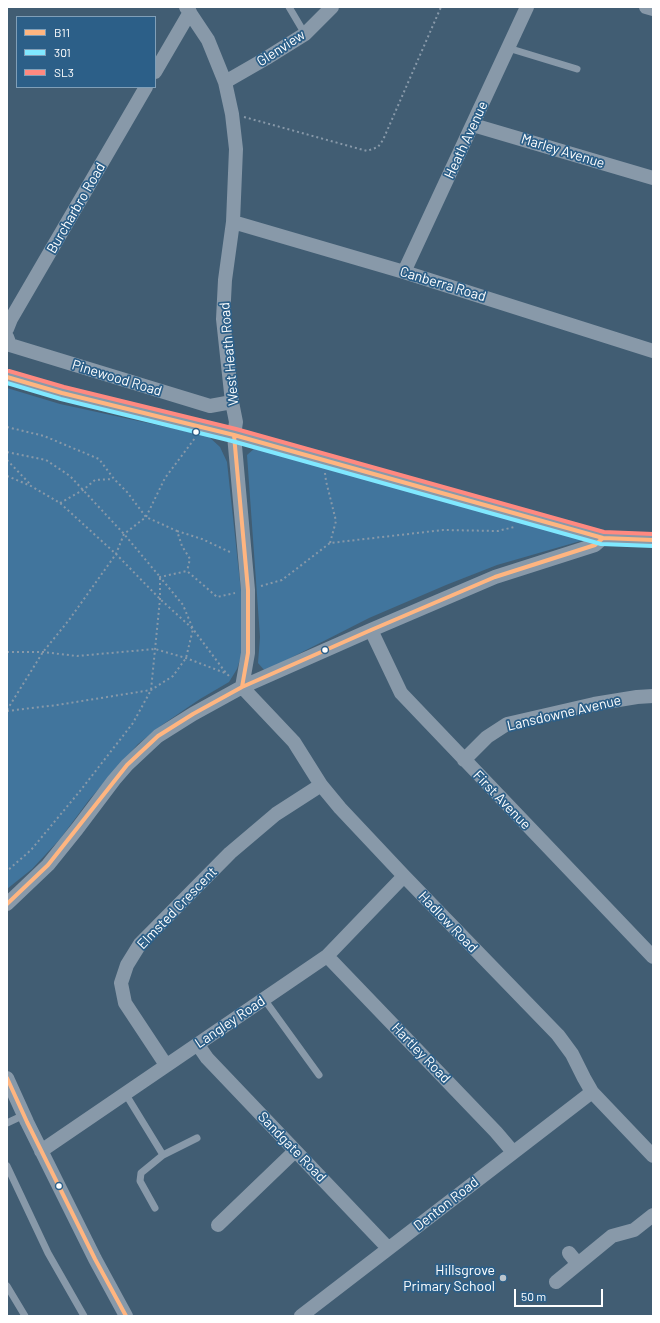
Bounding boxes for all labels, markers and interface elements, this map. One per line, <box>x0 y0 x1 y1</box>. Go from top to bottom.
legend <box>16 16 156 88</box>
text: B11 <box>54 25 70 39</box>
street label: Glenview <box>254 26 308 70</box>
text: 301 <box>54 45 71 59</box>
text: SL3 <box>54 65 74 79</box>
street label: Heath Avenue <box>441 99 491 181</box>
street label: Marley Avenue <box>519 130 607 172</box>
street label: Burcharbro Road <box>43 160 109 256</box>
street label: Canberra Road <box>398 263 488 305</box>
street label: West Heath Road <box>216 302 242 406</box>
street label: Pinewood Road <box>70 356 164 400</box>
unlabelled marker <box>191 427 201 437</box>
unlabelled marker <box>320 645 330 655</box>
street label: Lansdowne Avenue <box>505 692 623 734</box>
street label: First Avenue <box>470 767 534 833</box>
street label: Elmsted Crescent <box>134 863 220 953</box>
street label: Hadlow Road <box>415 888 481 956</box>
street label: Langley Road <box>192 992 268 1052</box>
street label: Hartley Road <box>388 1019 454 1087</box>
street label: Sandgate Road <box>254 1108 330 1186</box>
street label: Denton Road <box>410 1174 482 1234</box>
unlabelled marker <box>54 1181 64 1191</box>
place label: Hillsgrove Primary School <box>403 1262 495 1294</box>
marker: Hillsgrove Primary School <box>498 1273 508 1283</box>
scale bar <box>516 1281 605 1307</box>
text: 50 m <box>521 1289 546 1303</box>

